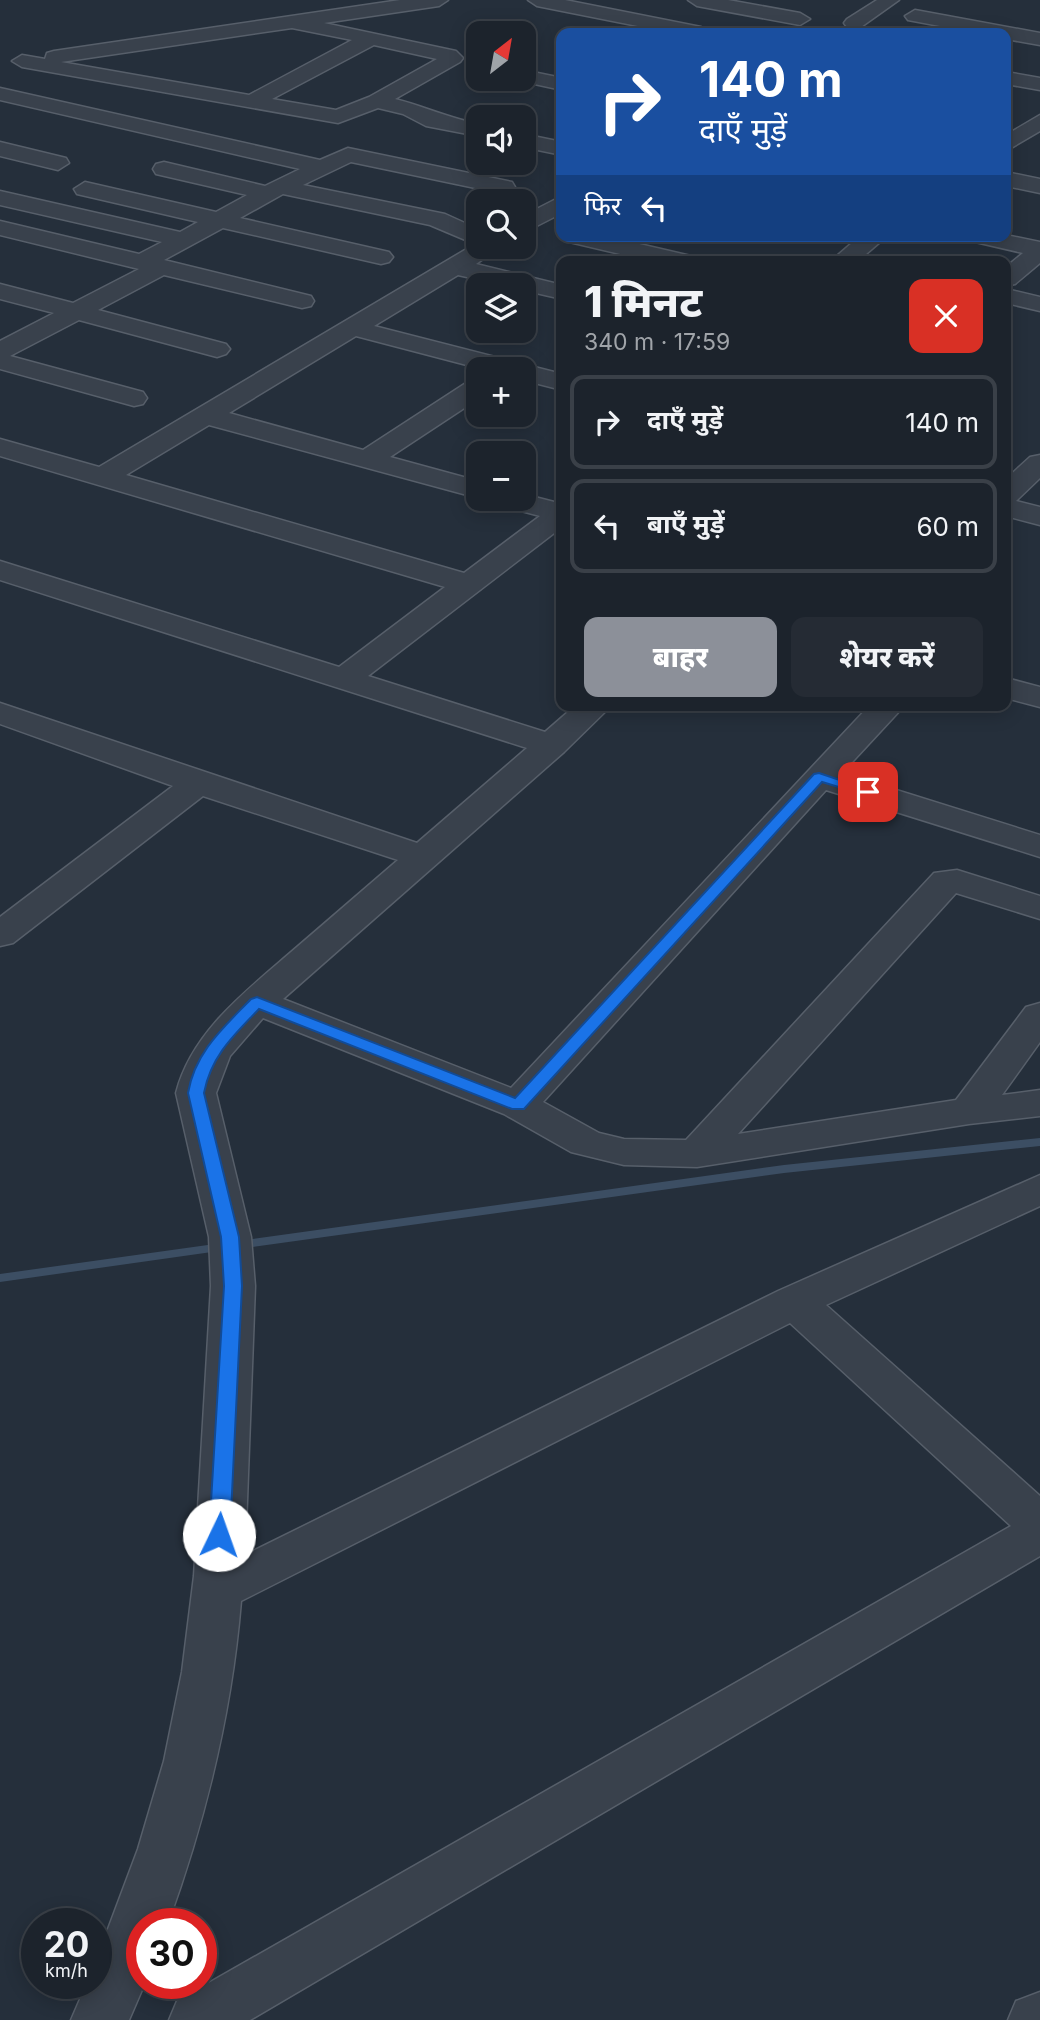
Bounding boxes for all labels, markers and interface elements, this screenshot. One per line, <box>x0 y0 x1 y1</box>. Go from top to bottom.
north arrow <box>466 21 536 91</box>
map controls <box>466 21 536 511</box>
text: 140 m <box>699 50 843 109</box>
icon: right <box>584 56 675 147</box>
button: sound <box>466 105 536 175</box>
text: दाएँ मुड़ें <box>699 110 787 149</box>
button: search <box>466 189 536 259</box>
icon: left <box>635 189 673 227</box>
text: फिर <box>584 190 621 221</box>
button: layers <box>466 273 536 343</box>
text: 1 मिनट <box>584 276 702 327</box>
button: close <box>909 279 983 353</box>
text: 340 m · 17:59 <box>584 328 730 356</box>
button: + <box>466 357 536 427</box>
icon: right <box>588 403 626 441</box>
text: दाएँ मुड़ें <box>647 404 723 435</box>
text: 140 m <box>905 407 979 438</box>
button: − <box>466 441 536 511</box>
icon: left <box>588 507 626 545</box>
text: बाएँ मुड़ें <box>647 508 724 539</box>
text: 60 m <box>916 511 979 542</box>
button: बाहर <box>584 617 777 697</box>
button: शेयर करें <box>791 617 983 697</box>
pin <box>838 762 898 822</box>
icon: arrive <box>849 773 887 811</box>
position arrow <box>182 1498 256 1572</box>
speed limit sign: 30 <box>126 1908 217 1999</box>
text: 20 <box>44 1923 89 1965</box>
text: km/h <box>45 1960 88 1981</box>

